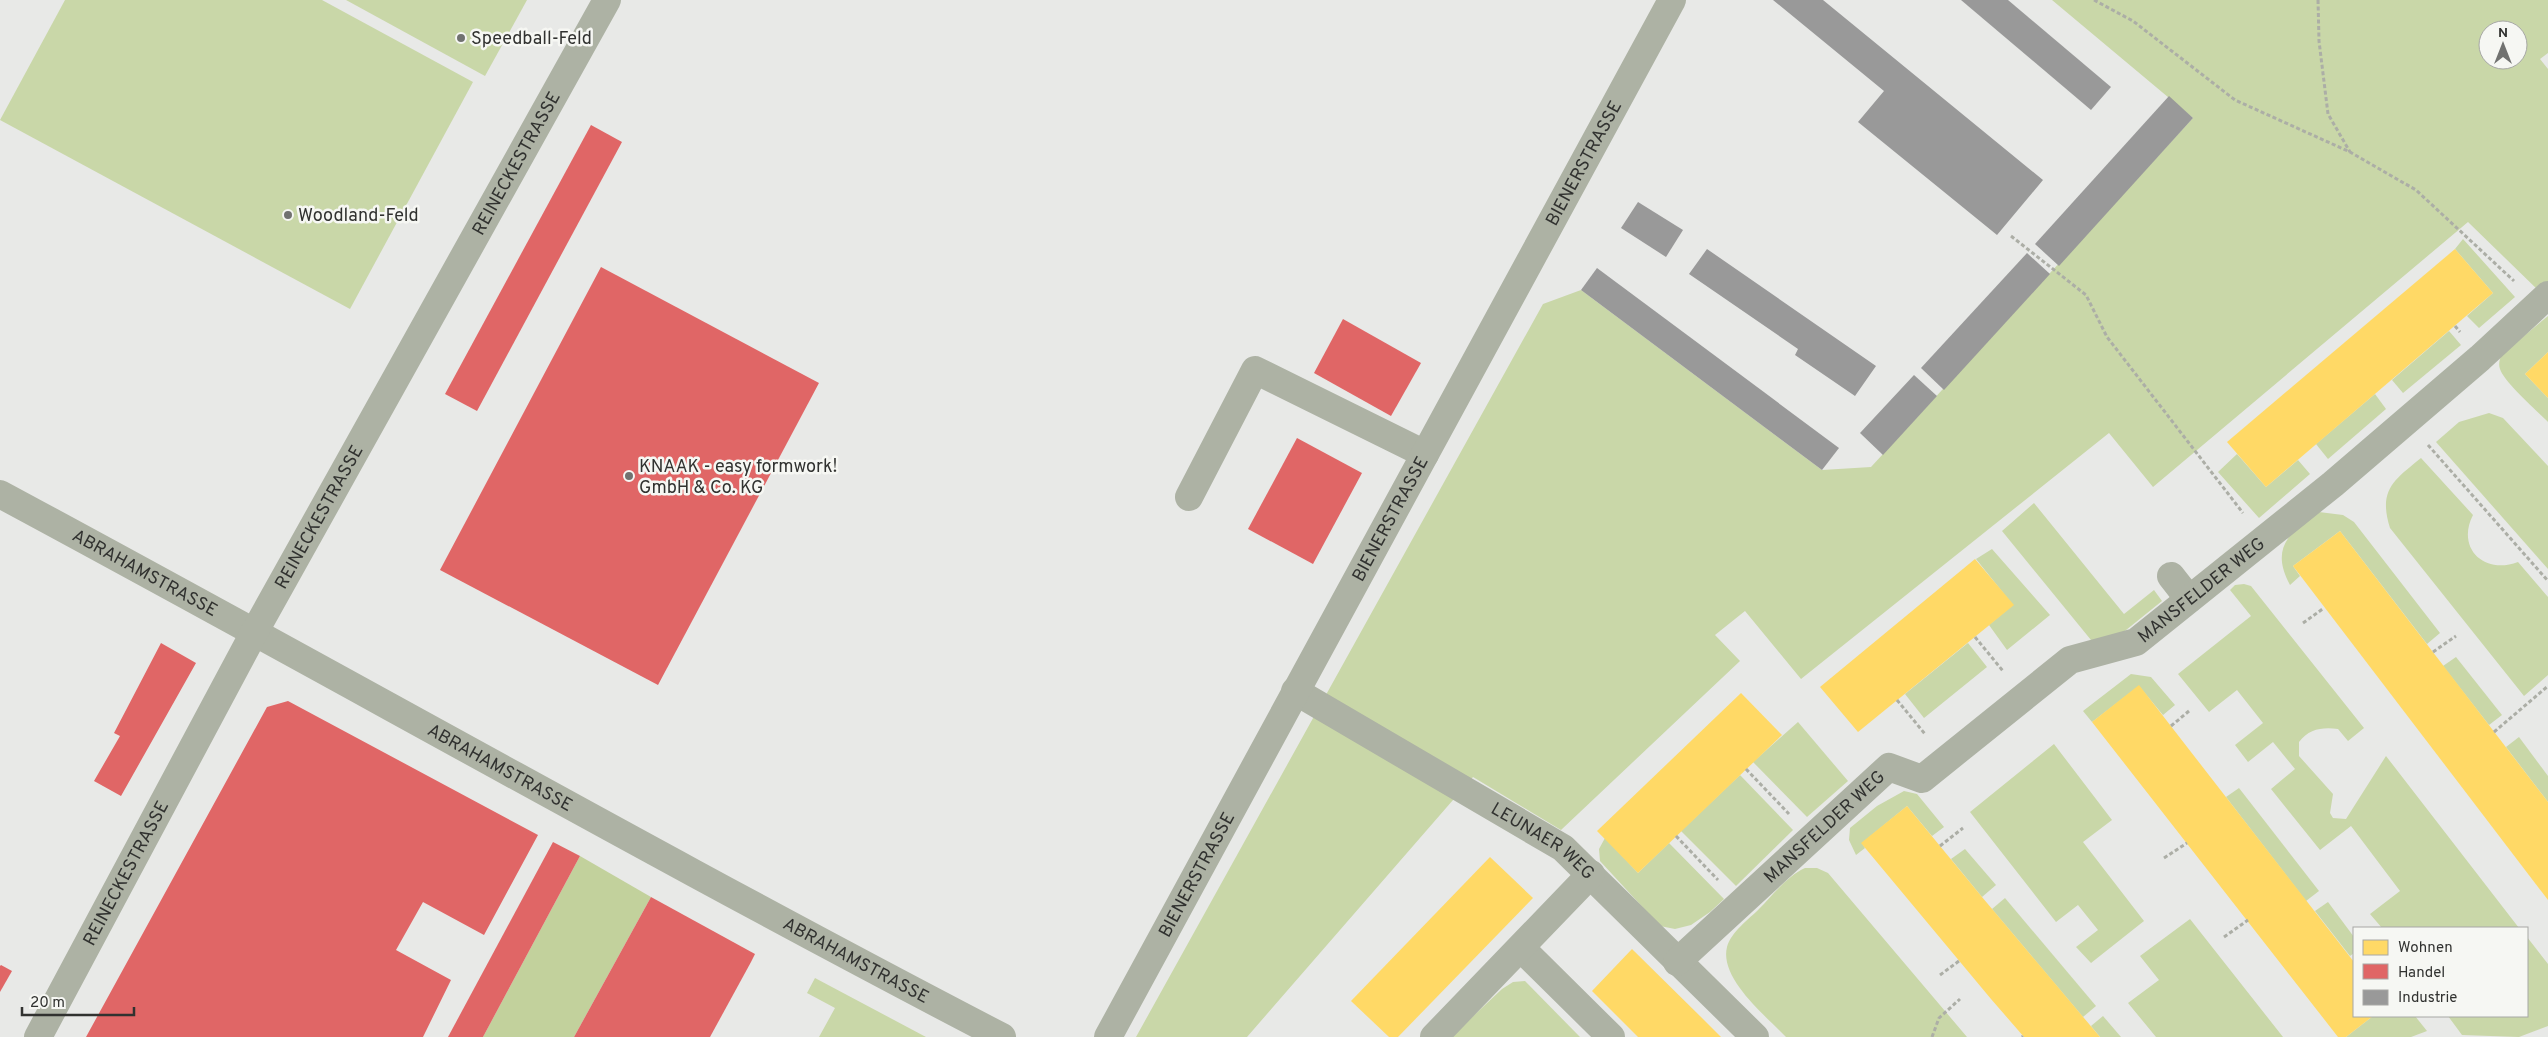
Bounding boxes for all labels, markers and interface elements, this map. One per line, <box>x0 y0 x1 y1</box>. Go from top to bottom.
north arrow <box>2478 20 2528 70</box>
text: N <box>2498 25 2508 42</box>
place label: Speedball-Feld <box>471 28 592 51</box>
marker: Speedball-Feld <box>455 32 467 44</box>
street label: REINECKESTRASSE <box>468 88 567 240</box>
street label: BIENERSTRASSE <box>1541 97 1628 230</box>
place label: Woodland-Feld <box>298 205 419 228</box>
marker: Woodland-Feld <box>282 209 294 221</box>
street label: REINECKESTRASSE <box>271 442 369 594</box>
street label: BIENERSTRASSE <box>1348 453 1435 586</box>
place label: KNAAK - easy formwork! GmbH & Co. KG <box>639 456 837 500</box>
marker: KNAAK - easy formwork! GmbH & Co. KG <box>623 470 635 482</box>
street label: ABRAHAMSTRASSE <box>68 525 221 623</box>
street label: MANSFELDER WEG <box>2134 533 2270 649</box>
street label: ABRAHAMSTRASSE <box>423 720 576 818</box>
street label: MANSFELDER WEG <box>1760 766 1891 889</box>
street label: REINECKESTRASSE <box>79 797 175 950</box>
street label: LEUNAER WEG <box>1486 798 1599 885</box>
street label: BIENERSTRASSE <box>1154 809 1241 942</box>
street label: ABRAHAMSTRASSE <box>779 913 933 1010</box>
legend <box>2353 927 2528 1017</box>
text: Wohnen <box>2398 939 2453 958</box>
text: Handel <box>2398 964 2445 983</box>
scale bar <box>22 984 135 1016</box>
text: Industrie <box>2398 989 2457 1008</box>
text: 20 m <box>30 994 65 1013</box>

